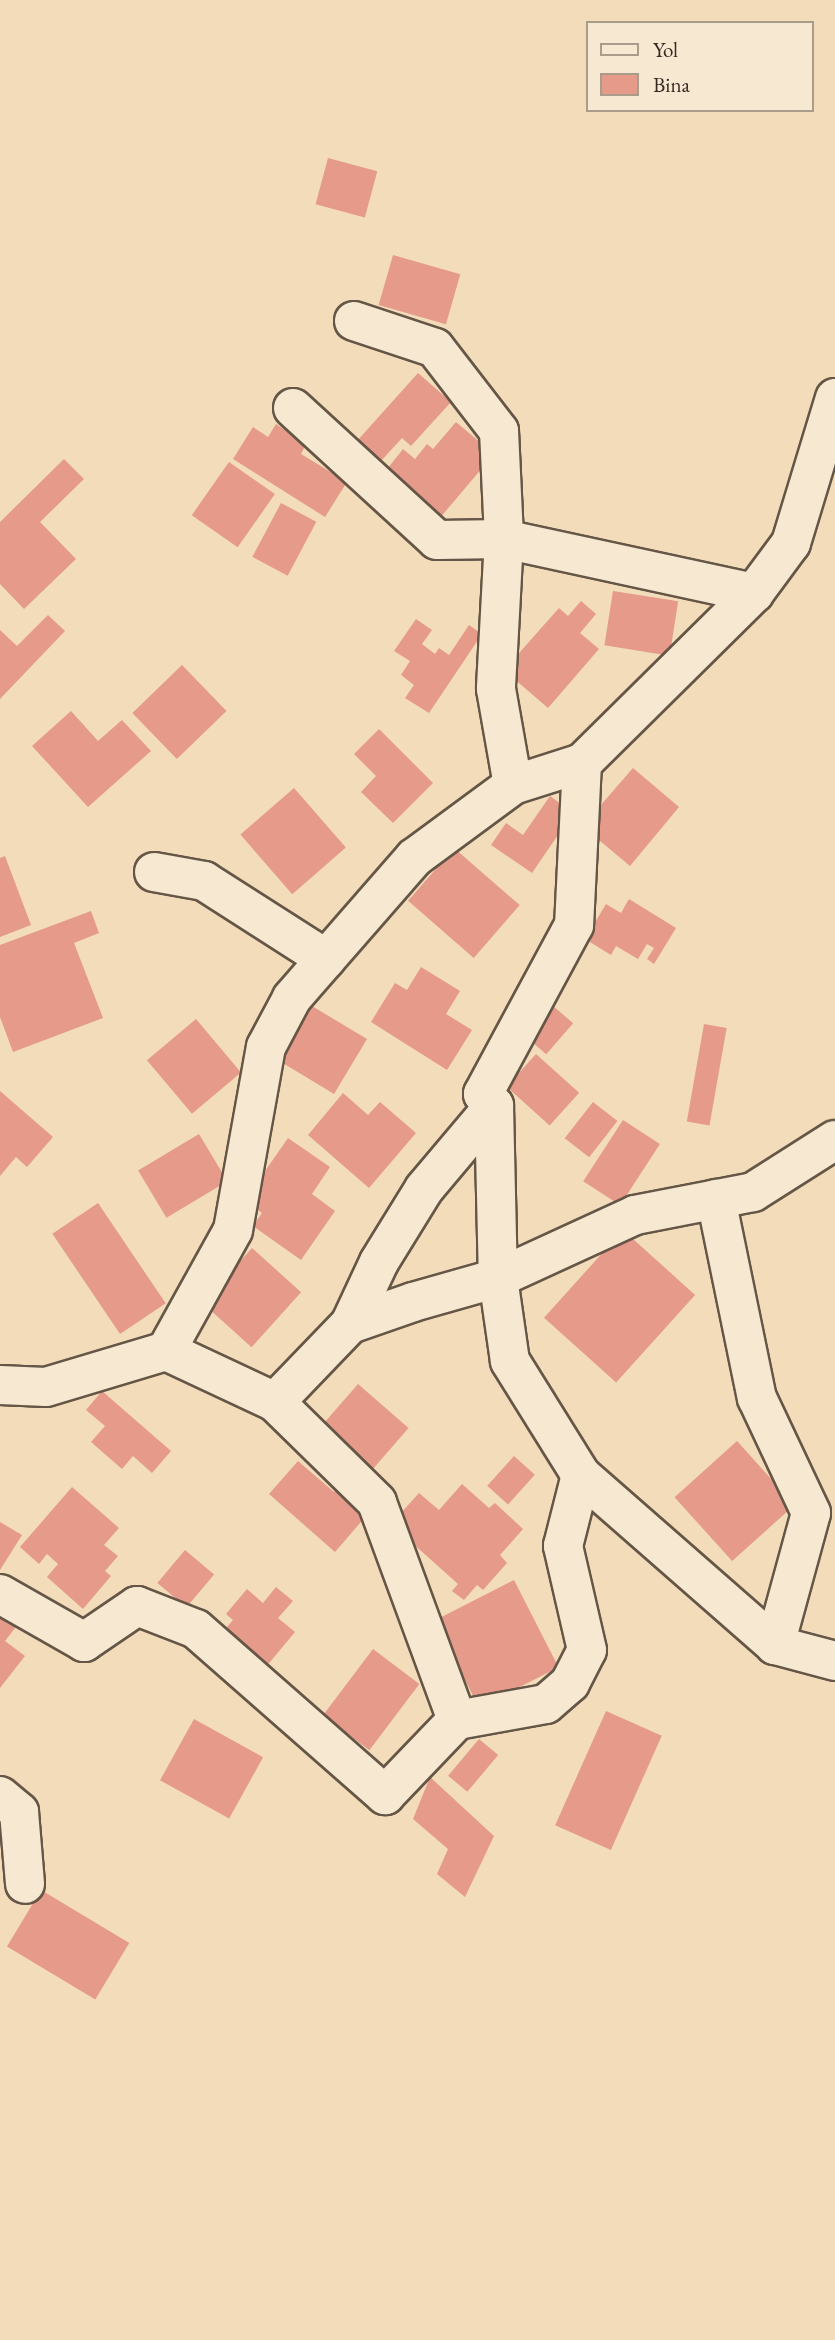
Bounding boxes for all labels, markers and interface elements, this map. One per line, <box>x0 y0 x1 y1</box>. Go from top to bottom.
legend <box>586 21 814 112</box>
text: Yol <box>653 36 678 63</box>
text: Bina <box>653 71 690 98</box>

